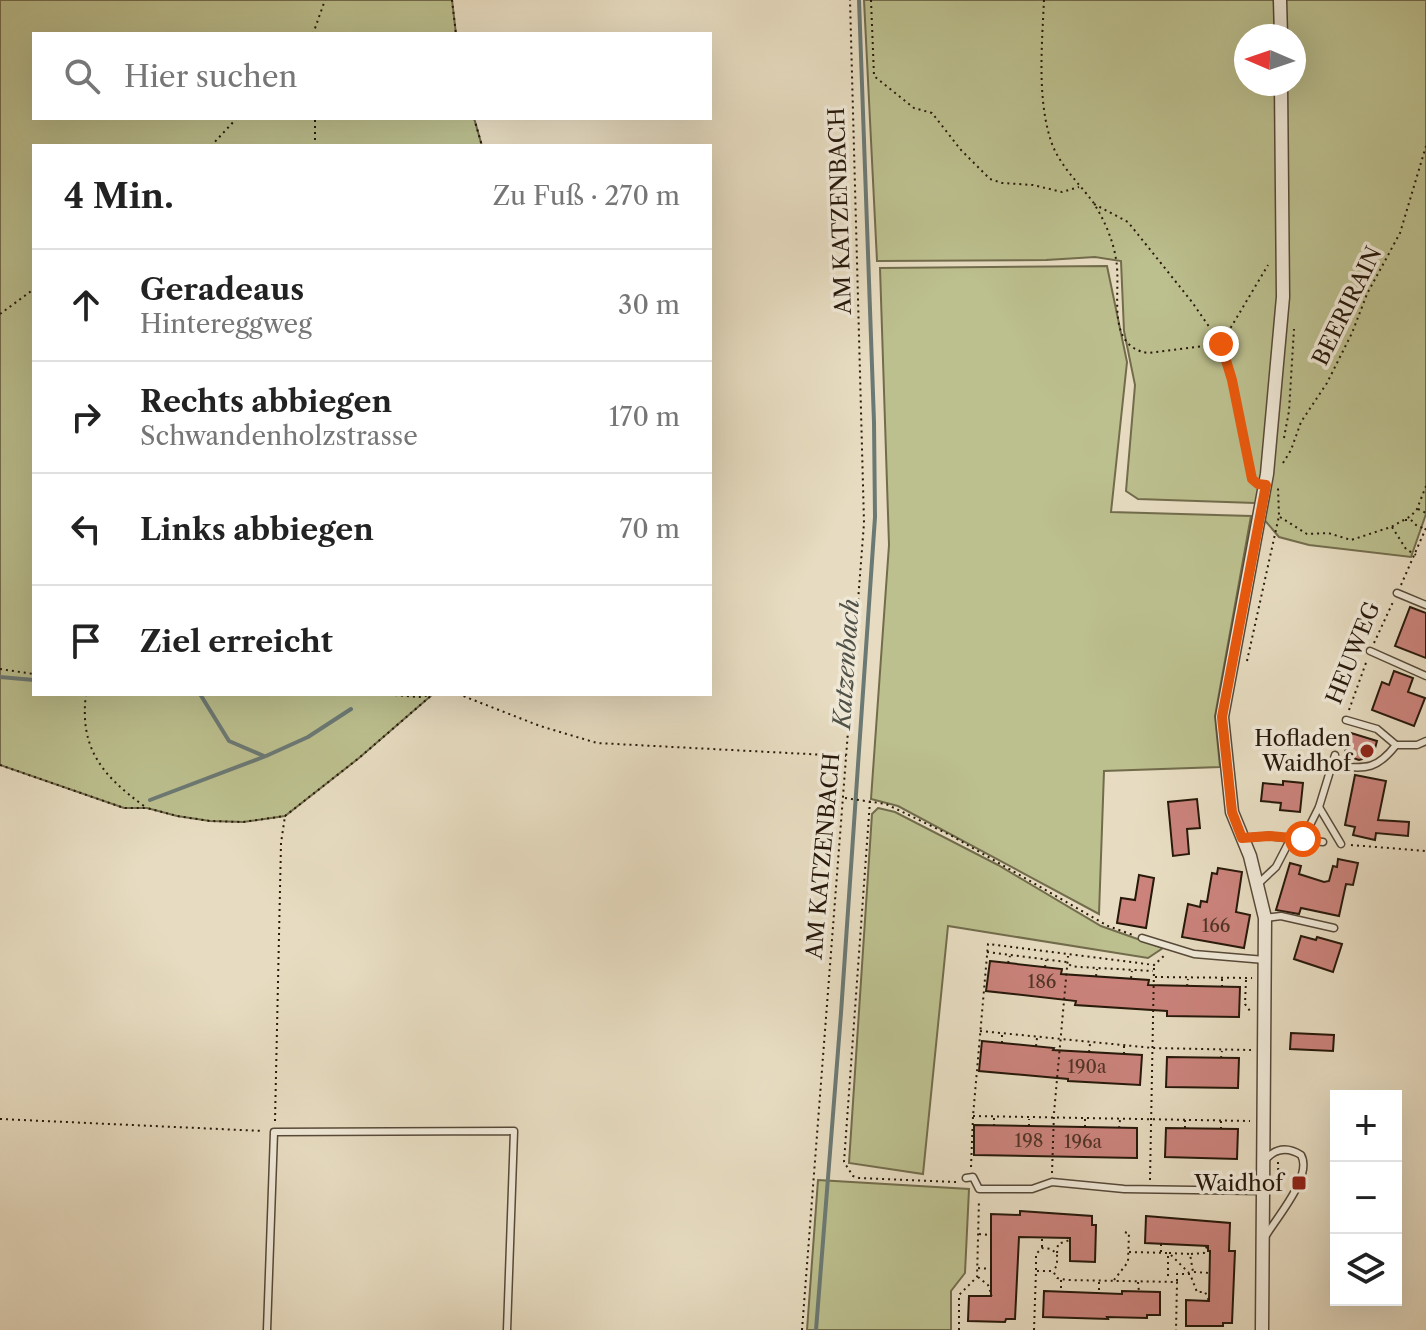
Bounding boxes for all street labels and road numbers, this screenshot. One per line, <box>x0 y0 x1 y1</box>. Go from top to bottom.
street label: AM KATZENBACH <box>823 107 857 316</box>
street label: BEERIRAIN <box>1307 242 1387 370</box>
street label: HEUWEG <box>1320 598 1386 708</box>
street label: AM KATZENBACH <box>800 752 845 961</box>

